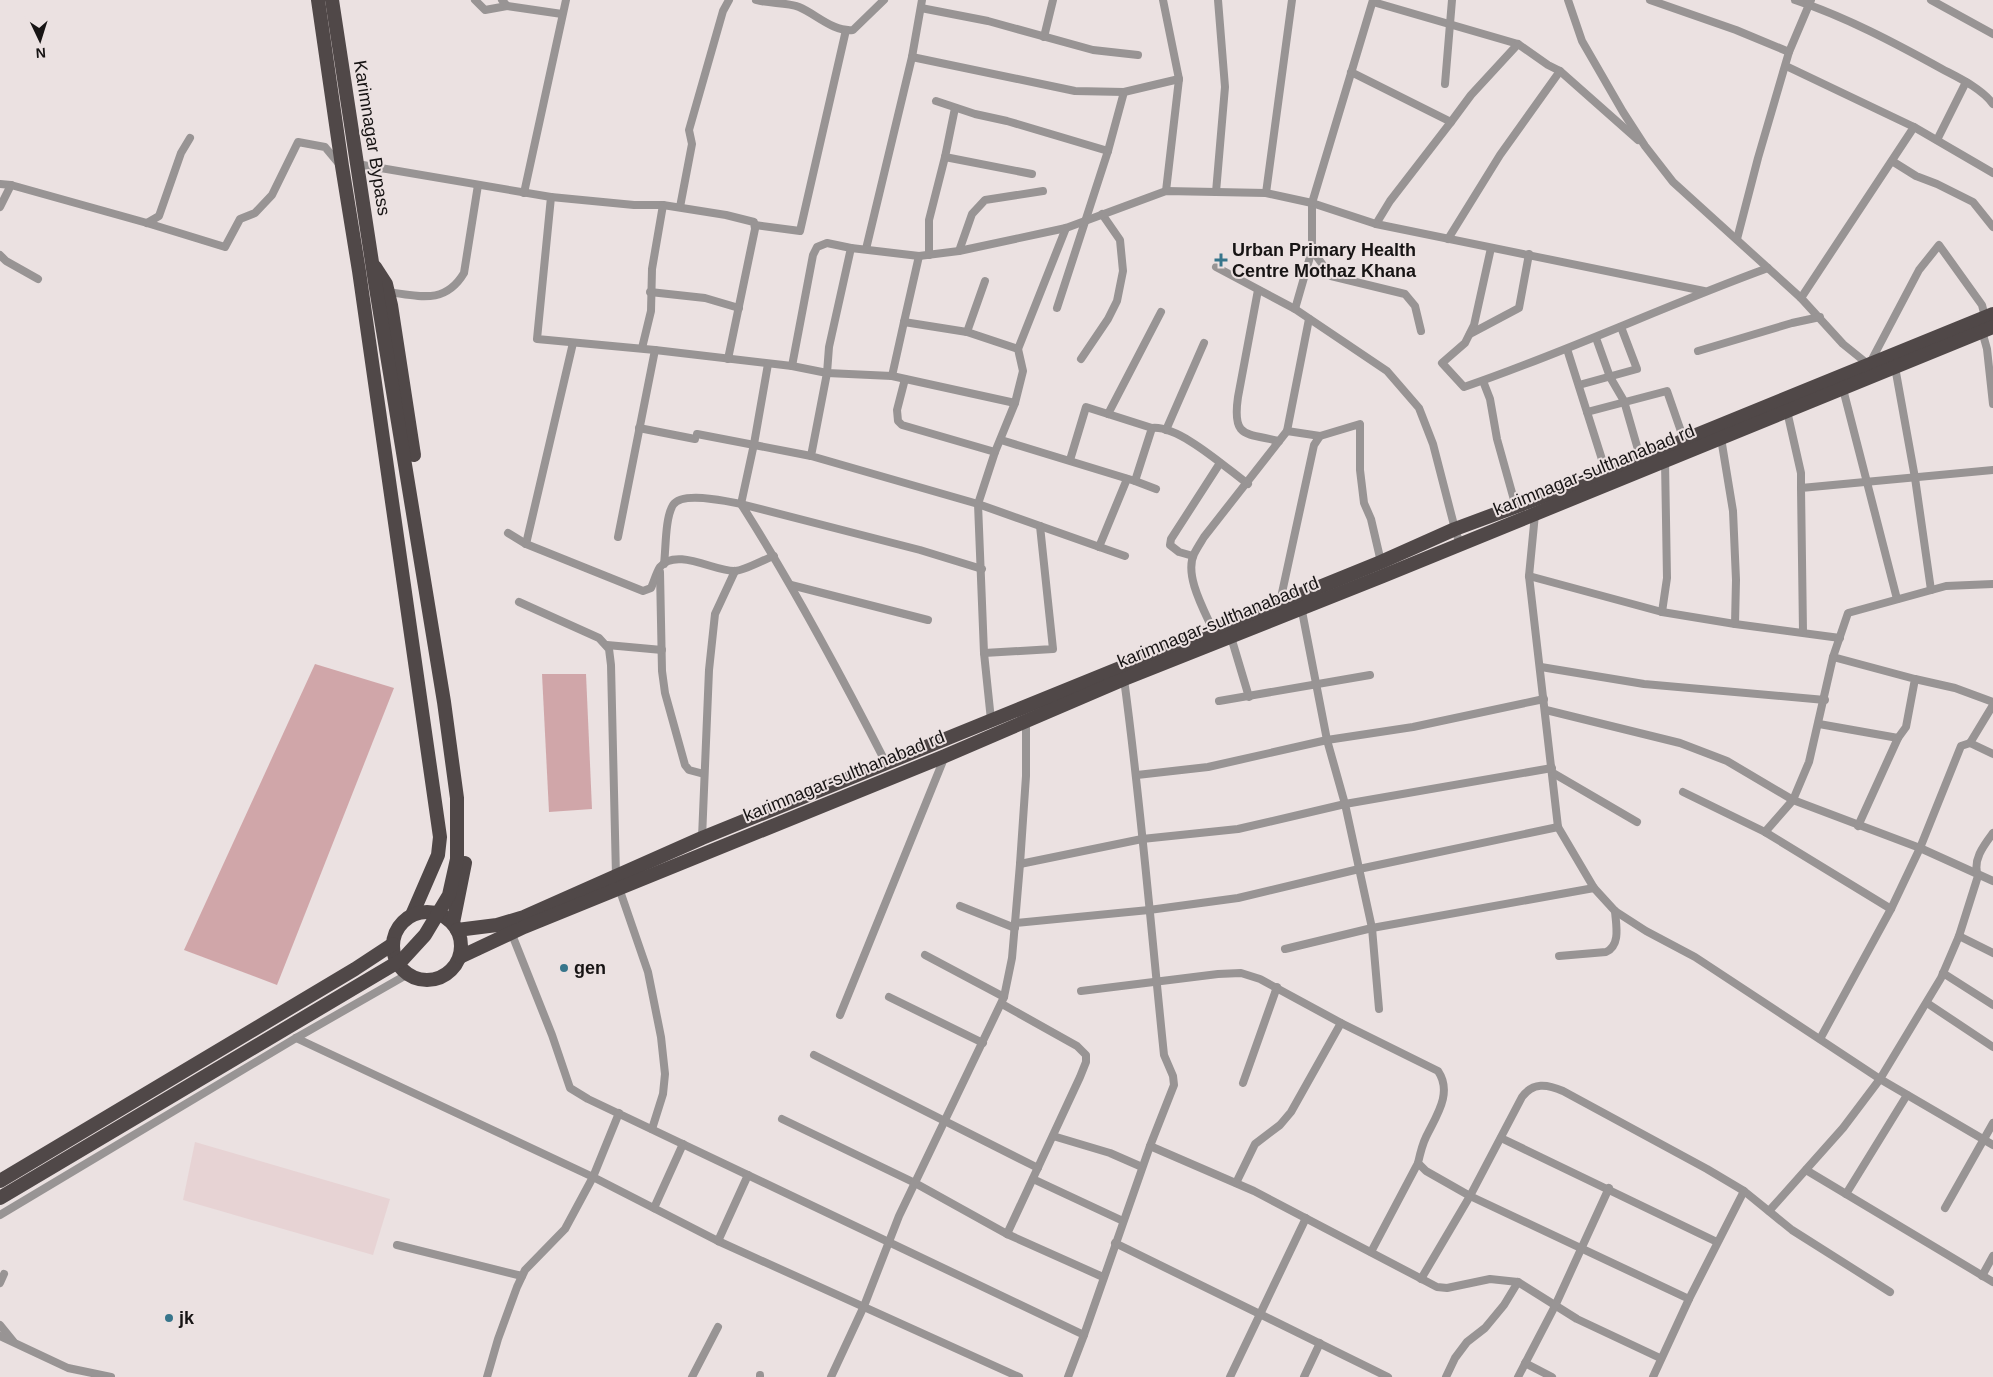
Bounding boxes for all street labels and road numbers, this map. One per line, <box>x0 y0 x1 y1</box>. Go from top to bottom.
street label: Karimnagar Bypass <box>350 59 394 217</box>
street label: karimnagar-sulthanabad rd <box>1491 420 1697 520</box>
street label: karimnagar-sulthanabad rd <box>1115 572 1321 672</box>
street label: karimnagar-sulthanabad rd <box>741 726 947 826</box>

